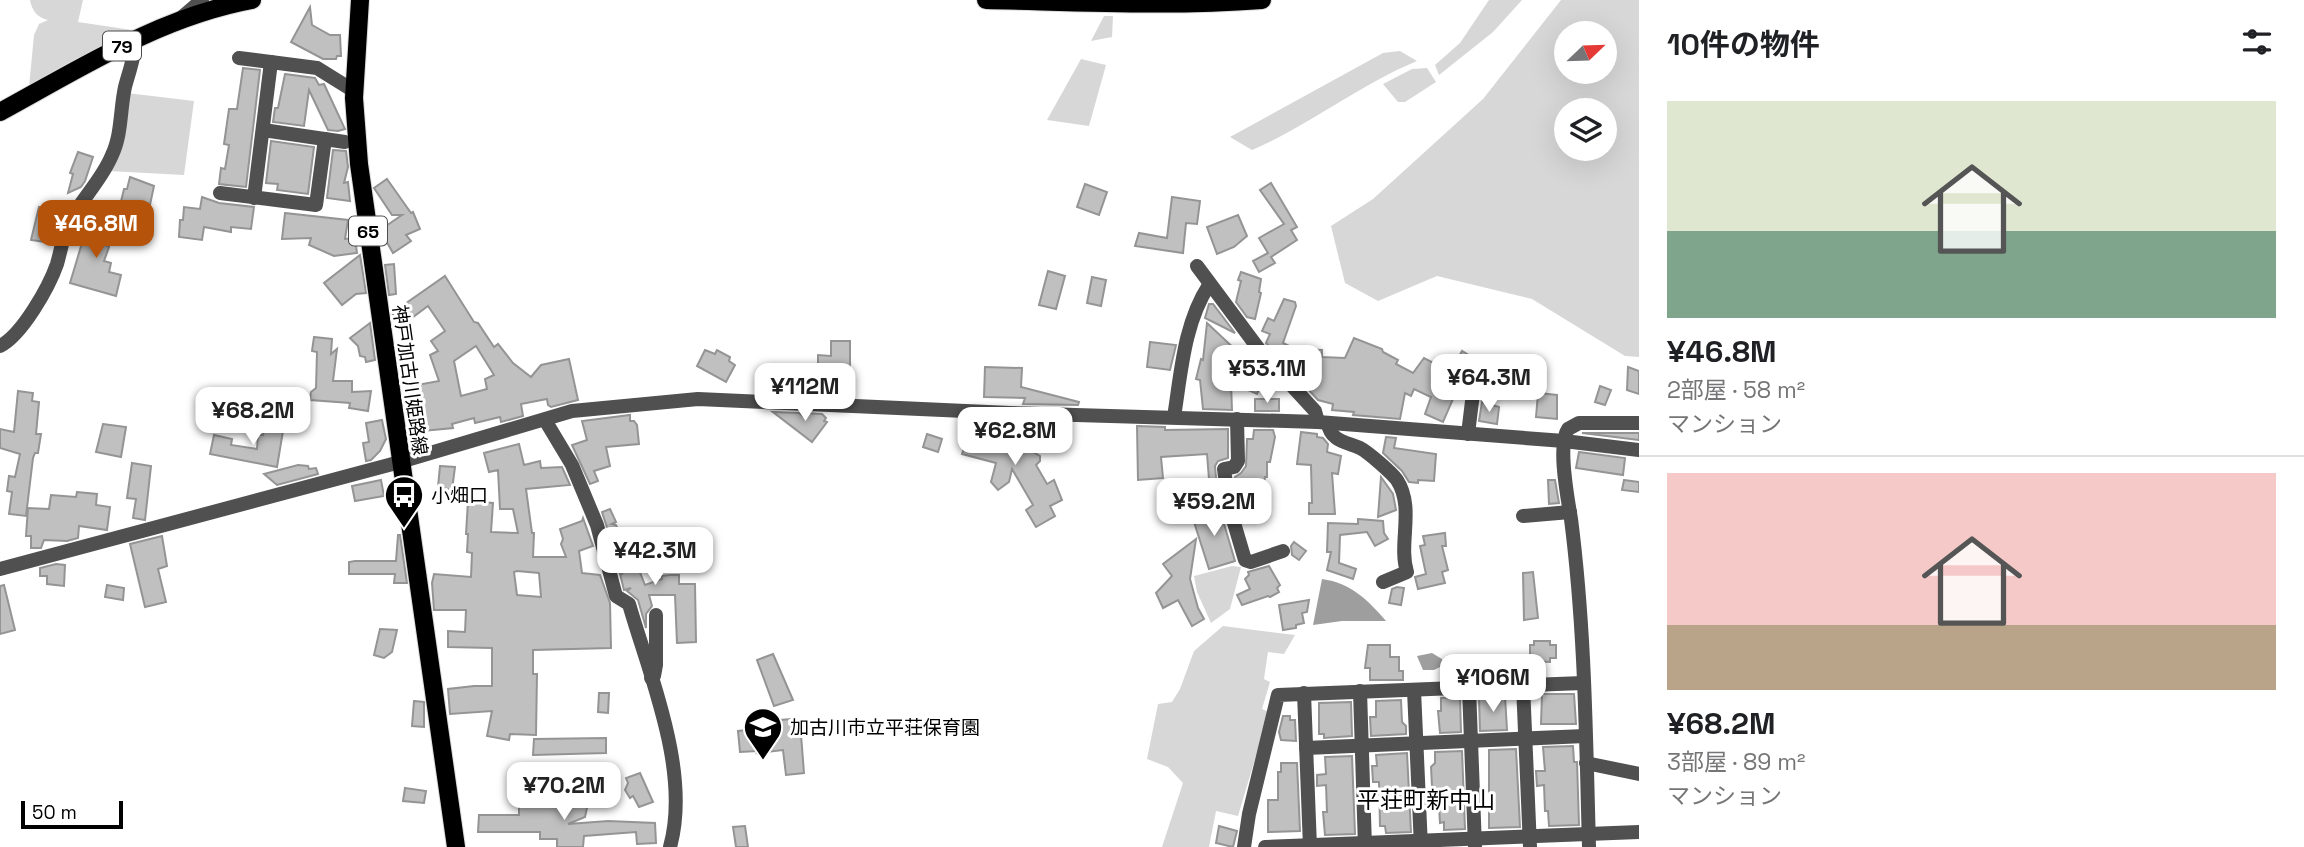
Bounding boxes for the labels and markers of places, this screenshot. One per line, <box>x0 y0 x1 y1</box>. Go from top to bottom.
pin: ¥46.8M <box>39 201 153 260</box>
pin: ¥53.1M <box>1210 346 1324 405</box>
pin: ¥64.3M <box>1432 354 1546 414</box>
pin: ¥112M <box>756 364 854 423</box>
pin: ¥68.2M <box>196 388 310 447</box>
pin: ¥62.8M <box>958 407 1072 467</box>
bus stop icon: 小畑口 <box>383 474 425 529</box>
pin: ¥59.2M <box>1157 478 1271 538</box>
place label: 小畑口 <box>431 483 488 508</box>
pin: ¥42.3M <box>598 528 712 587</box>
pin: ¥106M <box>1444 654 1542 714</box>
school or university icon: 加古川市立平荘保育園 <box>742 706 784 761</box>
place label: 加古川市立平荘保育園 <box>790 715 980 740</box>
pin: ¥70.2M <box>507 762 621 822</box>

